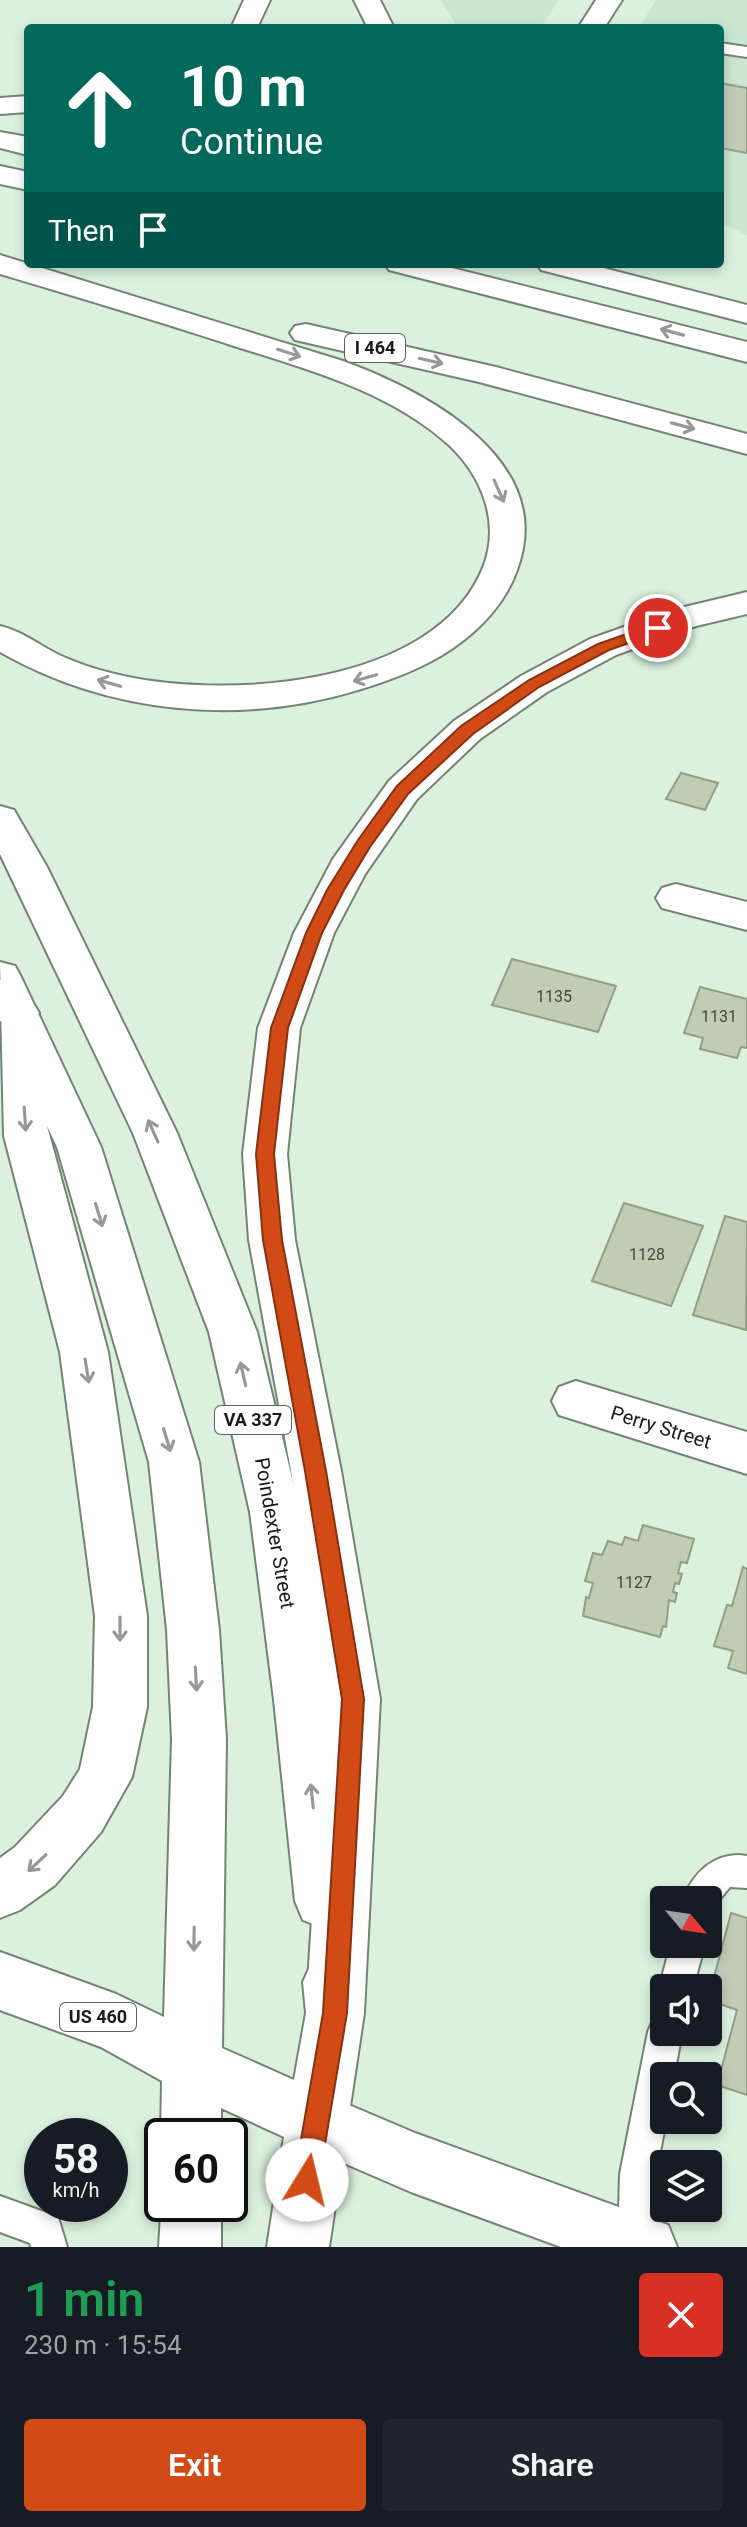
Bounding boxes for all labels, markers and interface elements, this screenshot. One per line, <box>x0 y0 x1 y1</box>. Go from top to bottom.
text: 10 m <box>180 54 307 120</box>
icon: ahead <box>48 56 152 160</box>
text: Continue <box>180 121 323 163</box>
icon: arrive <box>131 208 175 252</box>
text: Then <box>48 213 115 248</box>
one-way arrow <box>659 324 685 339</box>
road number: I 464 <box>345 334 405 362</box>
one-way arrow <box>276 347 301 362</box>
one-way arrow <box>417 355 443 370</box>
one-way arrow <box>669 419 695 434</box>
one-way arrow <box>492 479 507 503</box>
pin <box>624 594 692 662</box>
icon: arrive <box>636 606 680 650</box>
one-way arrow <box>352 671 378 686</box>
one-way arrow <box>96 675 122 690</box>
house number: 1135 <box>536 987 572 1006</box>
house number: 1131 <box>701 1007 737 1026</box>
one-way arrow <box>18 1105 33 1132</box>
one-way arrow <box>145 1119 160 1143</box>
one-way arrow <box>93 1202 107 1227</box>
house number: 1128 <box>629 1245 665 1264</box>
one-way arrow <box>80 1358 95 1383</box>
one-way arrow <box>235 1362 250 1387</box>
street label: Perry Street <box>608 1400 714 1454</box>
road number: VA 337 <box>215 1406 291 1434</box>
one-way arrow <box>160 1427 175 1453</box>
street label: Poindexter Street <box>250 1455 300 1611</box>
house number: 1127 <box>616 1573 652 1592</box>
one-way arrow <box>112 1615 128 1642</box>
one-way arrow <box>189 1665 204 1692</box>
one-way arrow <box>304 1783 319 1810</box>
one-way arrow <box>27 1853 47 1872</box>
north arrow <box>650 1886 722 1958</box>
map controls <box>650 1886 722 2222</box>
one-way arrow <box>187 1925 202 1952</box>
button: sound <box>650 1974 722 2046</box>
road number: US 460 <box>60 2003 136 2031</box>
button: search <box>650 2062 722 2134</box>
speed limit sign: 60 <box>144 2118 248 2222</box>
text: 58 <box>53 2136 99 2183</box>
position arrow <box>265 2138 349 2222</box>
button: layers <box>650 2150 722 2222</box>
text: km/h <box>53 2178 99 2202</box>
text: 1 min <box>24 2271 144 2328</box>
button: close <box>639 2273 723 2357</box>
text: 230 m · 15:54 <box>24 2330 182 2360</box>
button: Exit <box>24 2419 366 2511</box>
button: Share <box>382 2419 723 2511</box>

